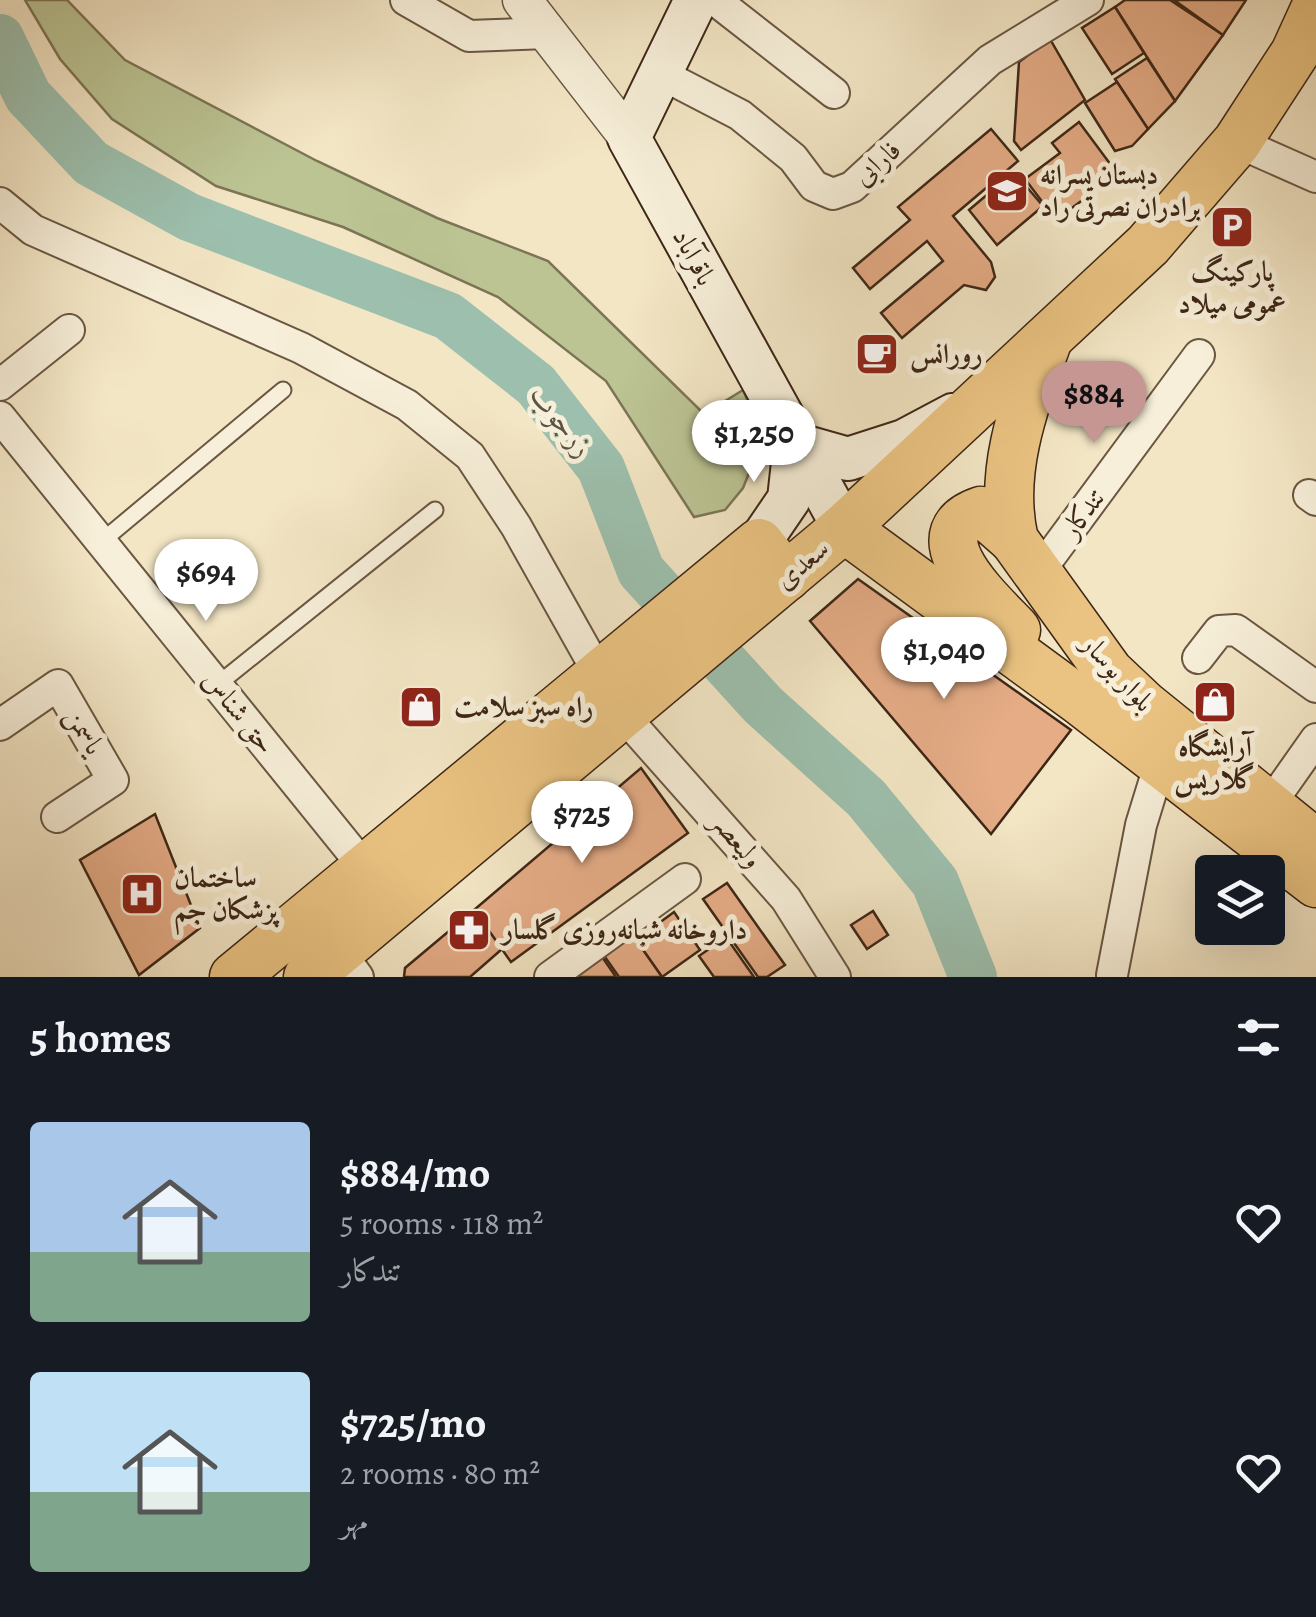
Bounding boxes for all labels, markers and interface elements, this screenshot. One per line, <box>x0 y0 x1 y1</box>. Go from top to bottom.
street label: فارابی <box>845 131 909 195</box>
place label: دبستان پسرانه برادران نصرتی راد <box>1040 156 1201 226</box>
school or university icon: دبستان پسرانه برادران نصرتی راد <box>984 168 1030 214</box>
parking icon: پارکینگ عمومی میلاد <box>1209 204 1255 250</box>
street label: باقرآباد <box>663 222 725 292</box>
place label: پارکینگ عمومی میلاد <box>1178 253 1286 323</box>
cafe icon: رورانس <box>854 331 900 377</box>
place label: رورانس <box>910 335 983 373</box>
pin: $884 <box>1035 361 1153 446</box>
text: $884 <box>1064 371 1124 415</box>
water label: زرجوب <box>521 377 603 465</box>
pin: $1,250 <box>673 400 835 485</box>
text: $1,250 <box>714 410 794 454</box>
street label: تندکار <box>1050 480 1114 549</box>
street label: سعدی <box>767 530 837 598</box>
pin: $694 <box>147 539 265 624</box>
text: $694 <box>176 549 236 593</box>
pin: $1,040 <box>863 617 1025 702</box>
street label: بلوار بوسار <box>1071 624 1163 720</box>
text: $1,040 <box>903 627 985 671</box>
street label: حق شناس <box>193 662 285 762</box>
shop icon: آرایشگاه گلاریس <box>1192 679 1238 725</box>
shop icon: راه سبز سلامت <box>398 684 444 730</box>
place label: راه سبز سلامت <box>454 688 593 726</box>
street label: یاسمن <box>56 700 114 763</box>
place label: آرایشگاه گلاریس <box>1174 728 1256 798</box>
pin: $725 <box>523 781 641 866</box>
text: $725 <box>553 791 611 835</box>
street label: ولیعصر <box>700 801 772 876</box>
map controls <box>1195 855 1285 945</box>
button: layers <box>1195 855 1285 945</box>
place label: ساختمان پزشکان جم <box>174 859 280 935</box>
hospital icon: ساختمان پزشکان جم <box>119 871 165 917</box>
pharmacy icon: داروخانه شبانه‌روزی گلسار <box>446 907 492 953</box>
place label: داروخانه شبانه‌روزی گلسار <box>499 911 747 949</box>
text: 5 homes <box>30 1009 171 1066</box>
icon: filters <box>1231 1010 1286 1065</box>
text: $884/mo <box>340 1144 490 1201</box>
icon: home <box>110 1162 230 1282</box>
icon: heart <box>1231 1195 1286 1250</box>
text: 5 rooms · 118 m² <box>340 1201 543 1245</box>
text: تندکار <box>340 1248 402 1292</box>
text: $725/mo <box>340 1394 486 1451</box>
icon: home <box>110 1412 230 1532</box>
icon: heart <box>1231 1445 1286 1500</box>
text: 2 rooms · 80 m² <box>340 1451 540 1495</box>
text: مهر <box>340 1498 368 1542</box>

